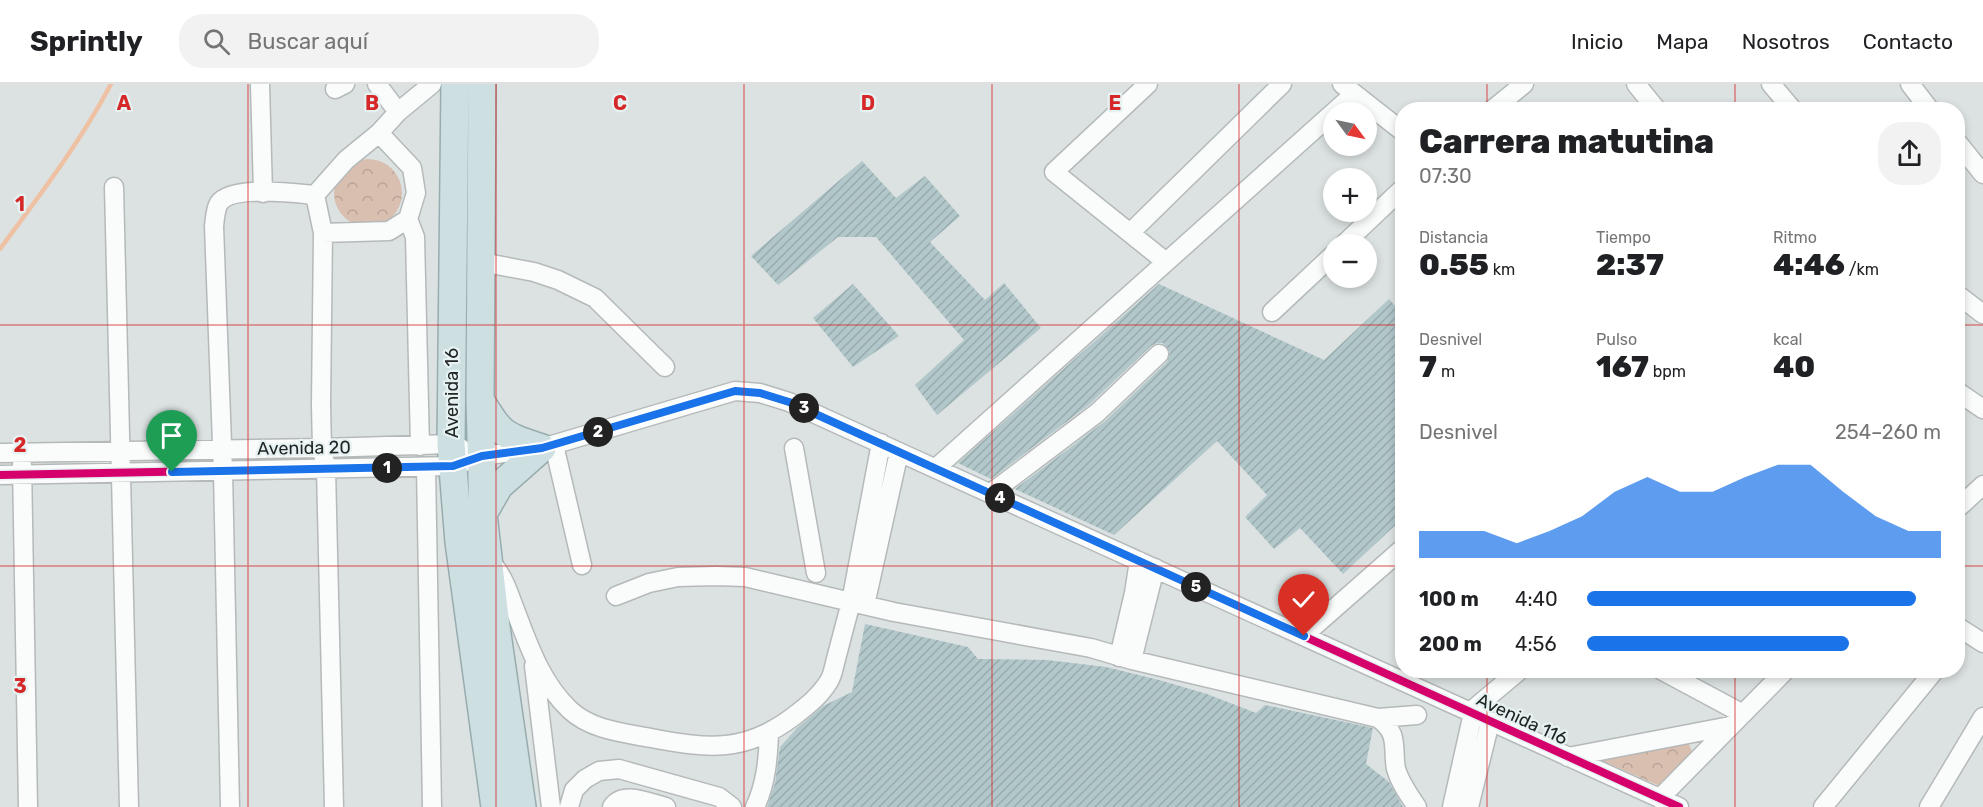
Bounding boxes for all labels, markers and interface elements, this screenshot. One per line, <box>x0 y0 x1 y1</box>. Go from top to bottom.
search box <box>179 14 599 68</box>
text: Sprintly <box>30 25 143 58</box>
icon: search <box>200 25 233 58</box>
text: Buscar aquí <box>248 28 368 55</box>
text: Inicio <box>1571 29 1623 54</box>
text: Mapa <box>1656 29 1709 54</box>
text: Nosotros <box>1742 29 1830 54</box>
text: Contacto <box>1863 29 1953 54</box>
text: A <box>117 91 132 115</box>
text: B <box>365 91 379 115</box>
text: C <box>613 91 627 115</box>
text: D <box>861 91 875 115</box>
text: E <box>1109 91 1121 115</box>
north arrow <box>1323 102 1377 156</box>
map controls <box>1323 102 1377 288</box>
text: Carrera matutina <box>1419 122 1714 161</box>
button: share <box>1878 122 1941 185</box>
text: 07:30 <box>1419 164 1472 188</box>
button: + <box>1323 168 1377 222</box>
text: 1 <box>15 192 25 216</box>
text: Distancia <box>1419 228 1488 247</box>
text: Tiempo <box>1596 228 1651 247</box>
text: Ritmo <box>1773 228 1817 247</box>
button: − <box>1323 234 1377 288</box>
text: 0.55 <box>1419 247 1489 283</box>
text: 2:37 <box>1596 247 1664 283</box>
text: 4:46 <box>1773 247 1845 283</box>
text: km <box>1489 260 1515 279</box>
text: /km <box>1845 260 1879 279</box>
text: Desnivel <box>1419 330 1482 349</box>
text: Pulso <box>1596 330 1637 349</box>
text: kcal <box>1773 330 1802 349</box>
street label: Avenida 16 <box>441 348 463 438</box>
text: 7 <box>1419 349 1437 385</box>
text: 167 <box>1596 349 1649 385</box>
text: 40 <box>1773 349 1815 385</box>
text: m <box>1437 362 1455 381</box>
text: bpm <box>1649 362 1686 381</box>
pin: 3 <box>789 393 819 423</box>
text: 3 <box>799 398 809 417</box>
pin <box>146 410 197 472</box>
pin: 2 <box>583 417 613 447</box>
icon: arrive <box>155 419 188 452</box>
text: Desnivel <box>1419 420 1498 444</box>
text: 254–260 m <box>1835 420 1941 444</box>
text: 2 <box>593 422 603 441</box>
text: 2 <box>14 433 27 457</box>
street label: Avenida 20 <box>257 436 351 460</box>
pin: 1 <box>372 453 402 483</box>
text: 1 <box>383 458 391 477</box>
pin: 4 <box>985 483 1015 513</box>
text: 4 <box>995 488 1005 507</box>
pin: 5 <box>1181 572 1211 602</box>
pin <box>1278 574 1329 636</box>
text: 5 <box>1191 577 1201 596</box>
icon: check <box>1287 583 1320 616</box>
text: 100 m <box>1419 587 1479 611</box>
text: 4:40 <box>1515 587 1558 611</box>
text: 200 m <box>1419 632 1482 656</box>
text: 4:56 <box>1515 632 1556 656</box>
text: 3 <box>13 674 27 698</box>
street label: Avenida 116 <box>1473 688 1571 750</box>

